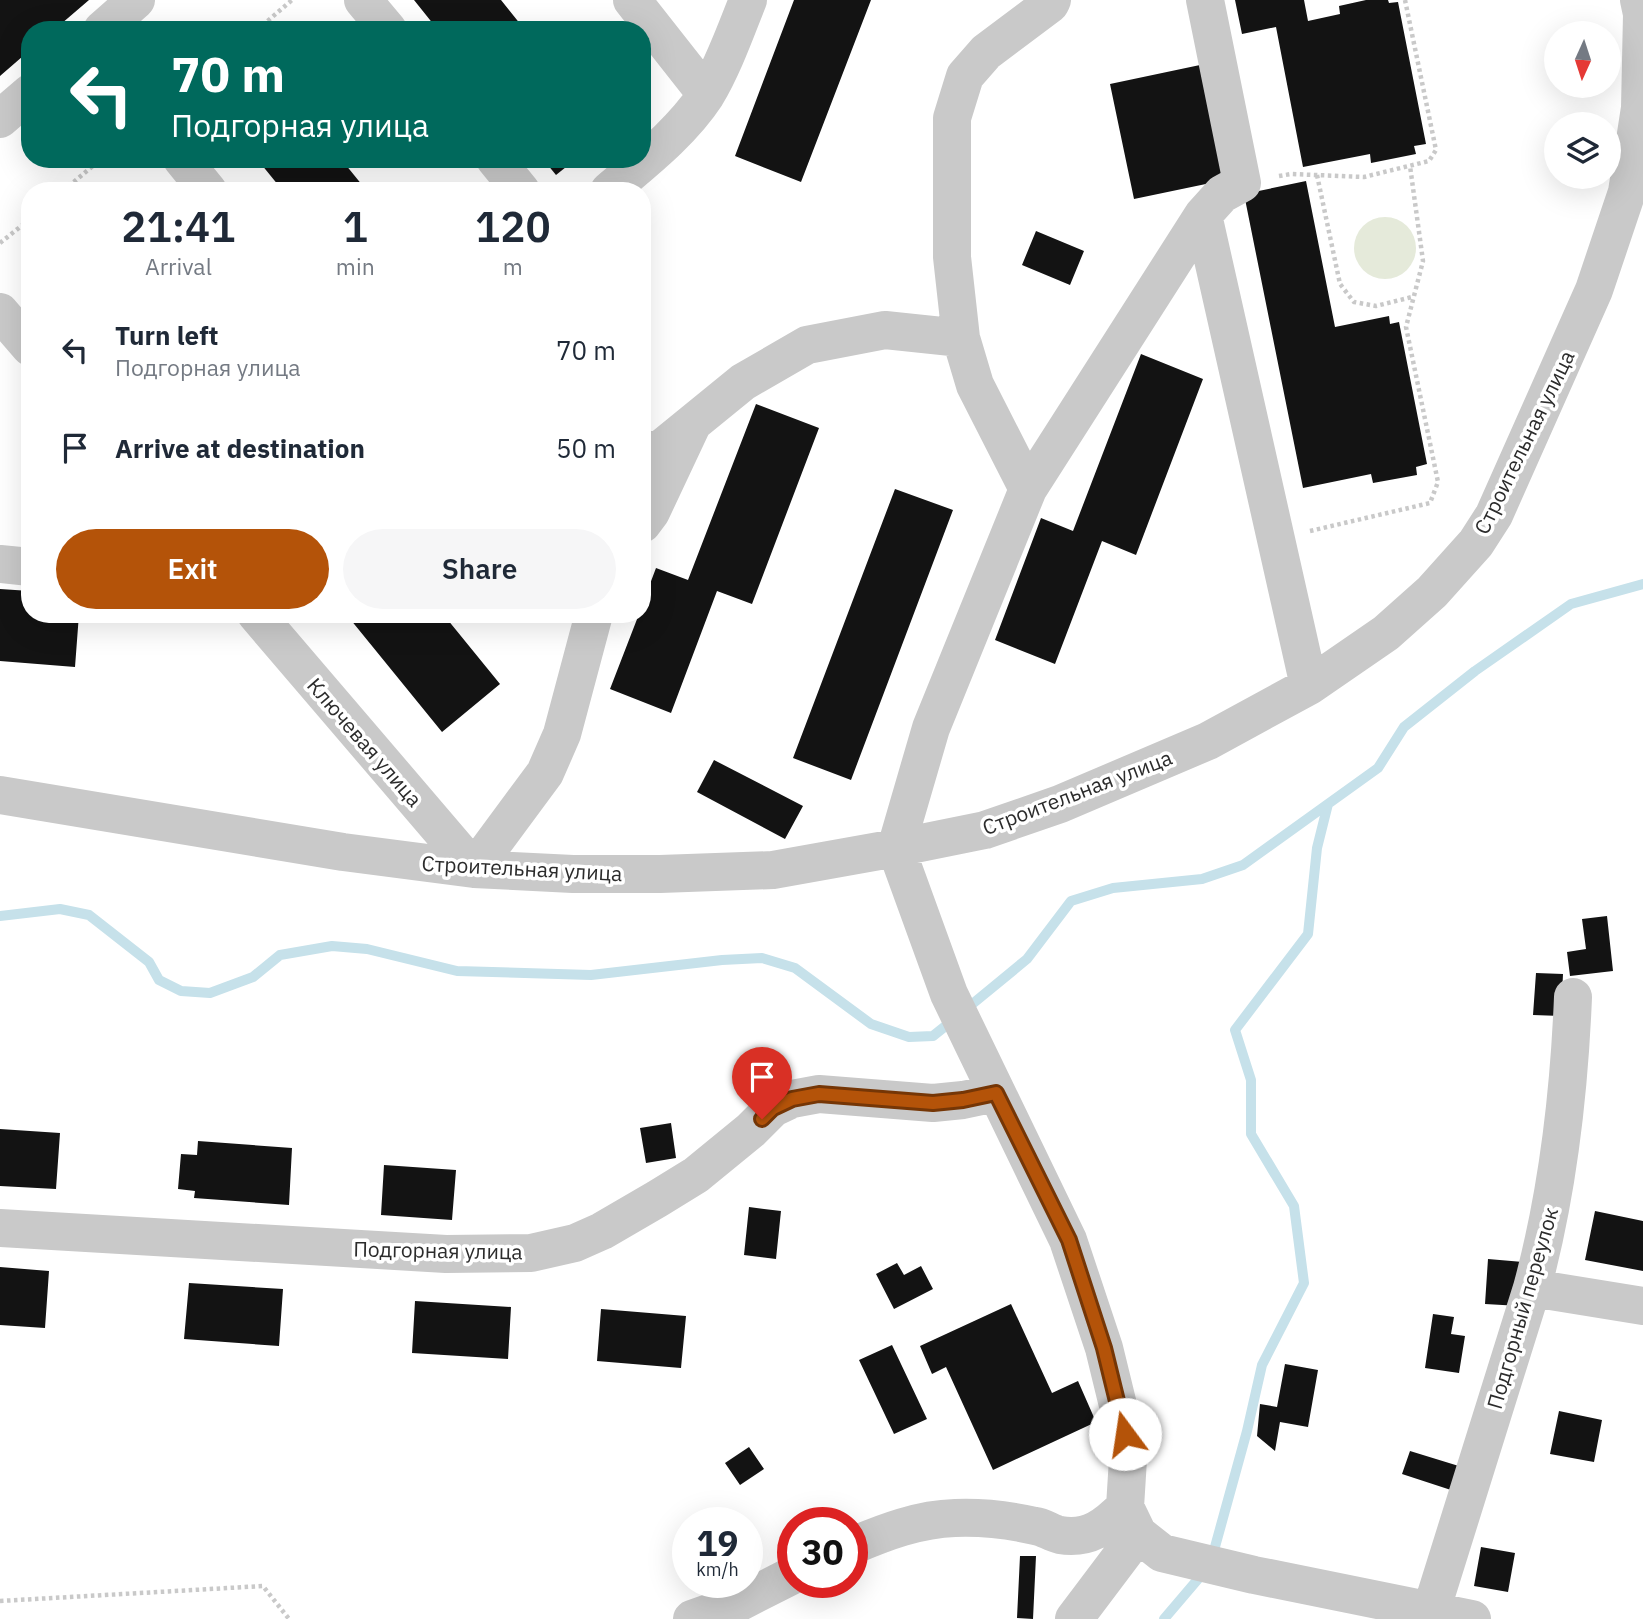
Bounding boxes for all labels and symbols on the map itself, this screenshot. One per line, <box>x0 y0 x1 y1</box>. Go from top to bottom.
north arrow <box>1544 21 1620 98</box>
street label: Строительная улица <box>1467 345 1581 539</box>
street label: Ключевая улица <box>301 672 429 812</box>
street label: Строительная улица <box>978 743 1176 841</box>
street label: Строительная улица <box>421 849 623 887</box>
pin <box>732 1047 792 1119</box>
street label: Подгорный переулок <box>1480 1204 1564 1412</box>
street label: Подгорная улица <box>353 1235 523 1265</box>
position arrow <box>1088 1397 1162 1471</box>
speed limit sign: 30 <box>777 1507 868 1598</box>

